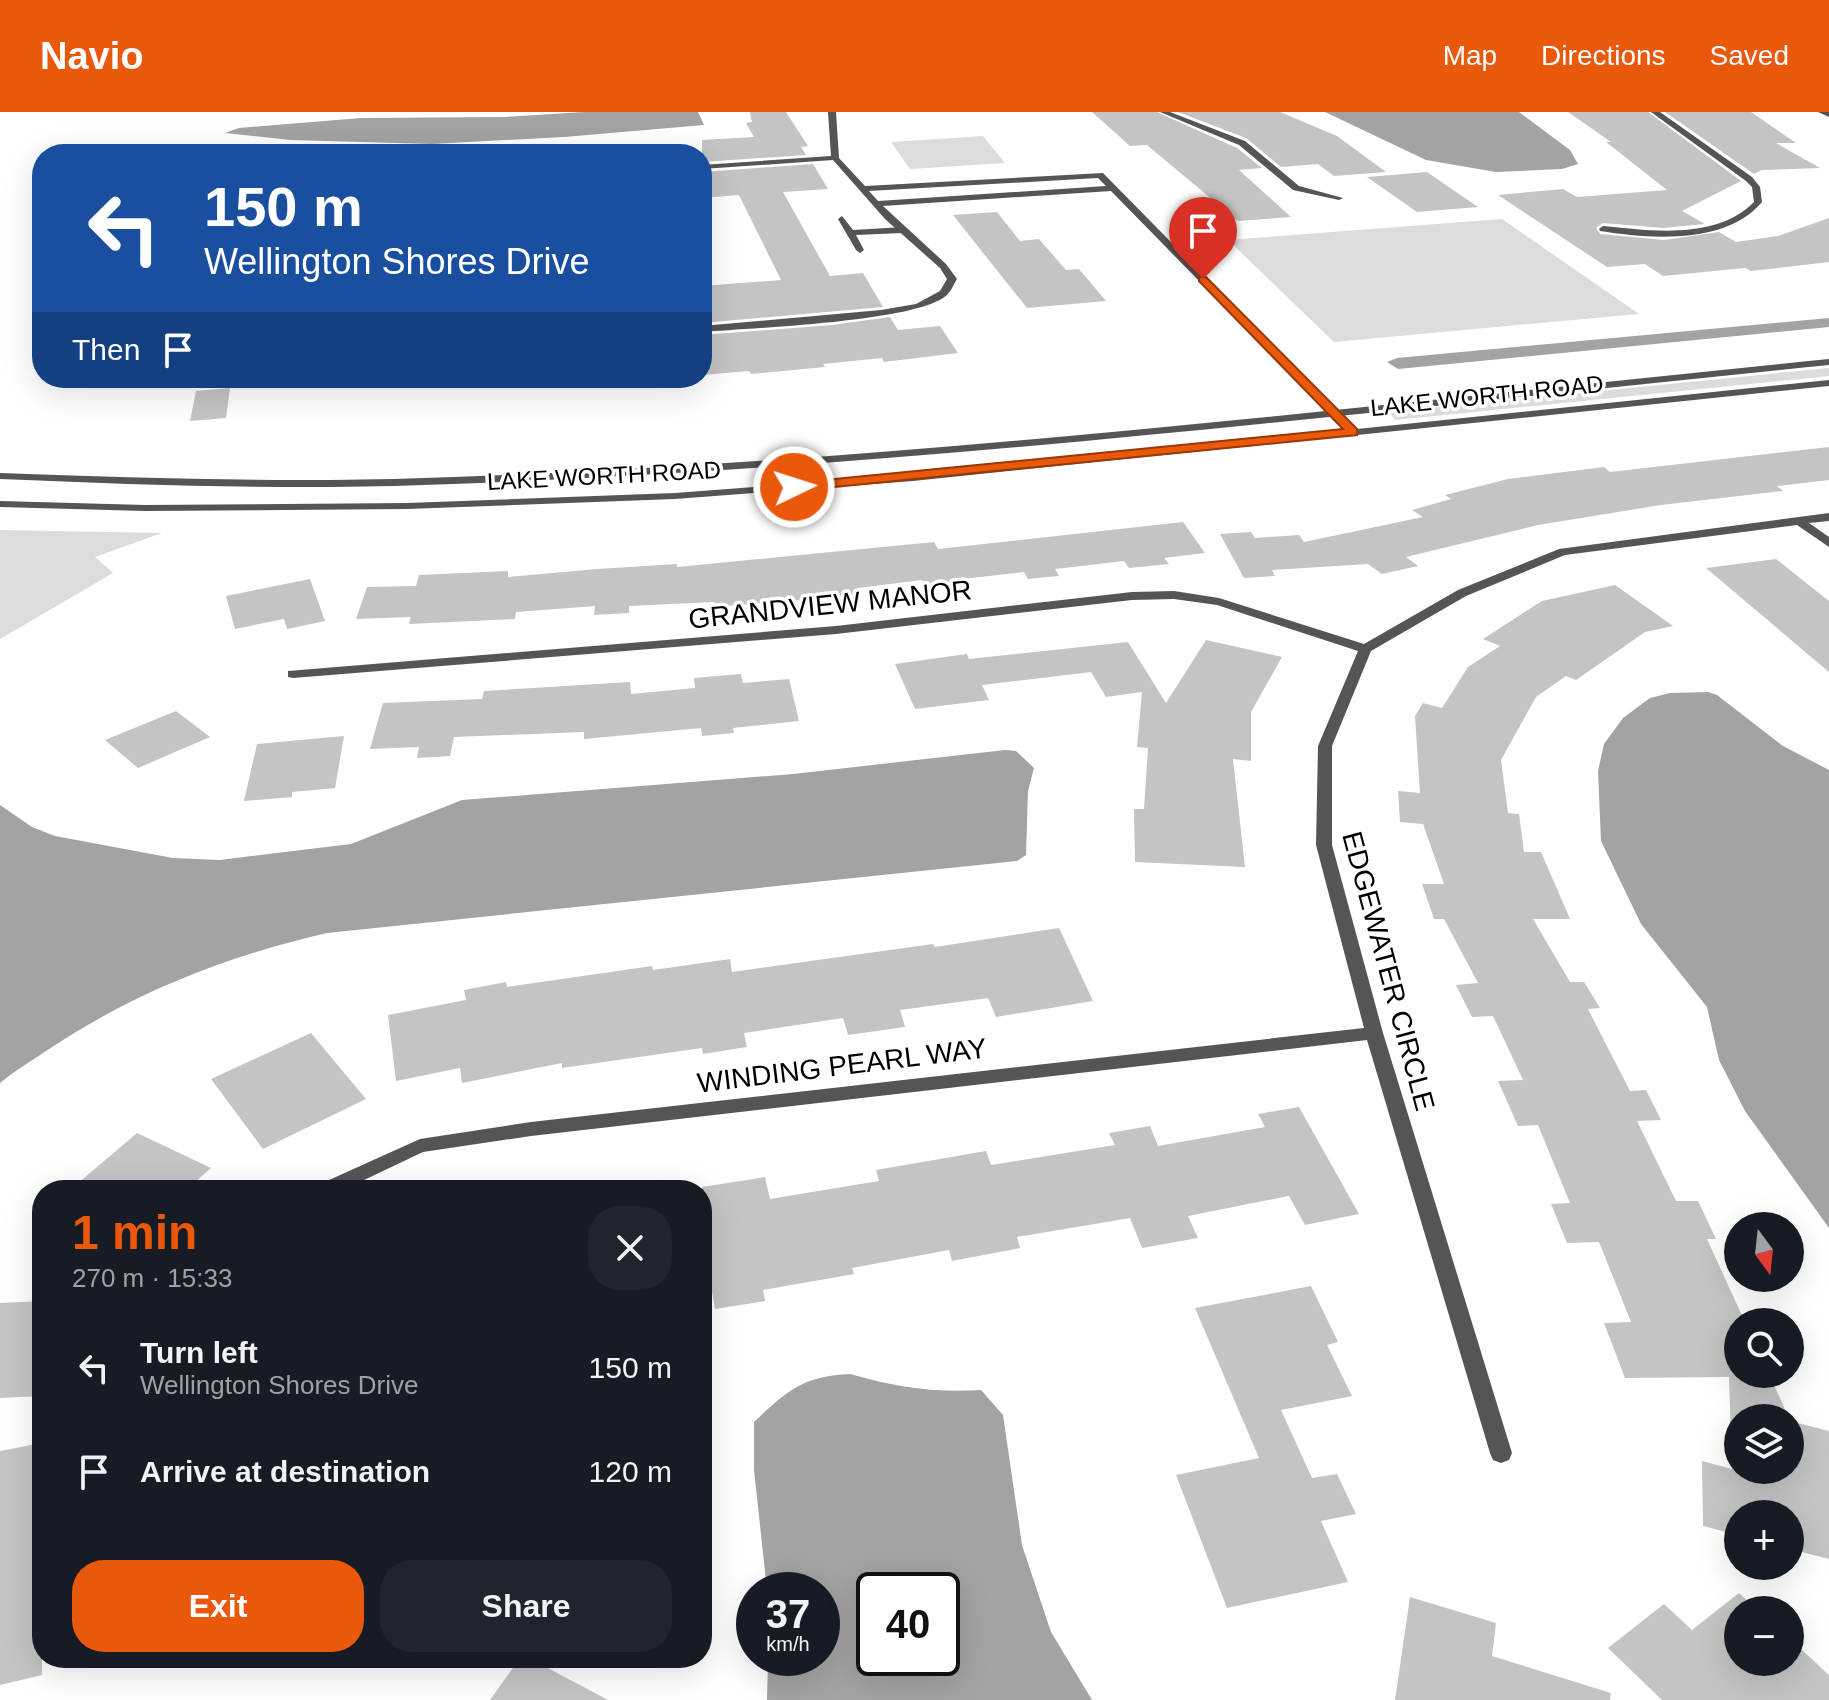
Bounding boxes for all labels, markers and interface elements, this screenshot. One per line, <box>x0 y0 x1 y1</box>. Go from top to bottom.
text: Navio <box>40 35 143 77</box>
text: Map <box>1443 40 1497 71</box>
text: Directions <box>1541 40 1666 71</box>
text: Saved <box>1710 40 1789 71</box>
text: 150 m <box>204 175 363 238</box>
icon: left <box>72 176 176 280</box>
pin <box>1169 197 1237 279</box>
icon: arrive <box>1181 209 1225 253</box>
text: Wellington Shores Drive <box>204 241 590 282</box>
icon: arrive <box>156 328 200 372</box>
text: Then <box>72 333 140 366</box>
street label: LAKE WORTH ROAD <box>1369 370 1605 421</box>
position arrow <box>752 445 836 529</box>
street label: LAKE WORTH ROAD <box>486 456 722 495</box>
street label: GRANDVIEW MANOR <box>687 574 973 635</box>
street label: EDGEWATER CIRCLE <box>1336 828 1441 1114</box>
street label: WINDING PEARL WAY <box>696 1032 989 1099</box>
text: 1 min <box>72 1206 197 1259</box>
button: close <box>588 1206 672 1290</box>
north arrow <box>1724 1212 1804 1292</box>
map controls <box>1724 1212 1804 1676</box>
text: 270 m · 15:33 <box>72 1263 232 1293</box>
button: search <box>1724 1308 1804 1388</box>
text: Turn left <box>140 1336 258 1369</box>
icon: left <box>72 1346 116 1390</box>
text: 150 m <box>589 1351 672 1384</box>
text: Wellington Shores Drive <box>140 1370 418 1400</box>
button: layers <box>1724 1404 1804 1484</box>
icon: arrive <box>72 1450 116 1494</box>
text: Arrive at destination <box>140 1455 430 1488</box>
text: 120 m <box>589 1455 672 1488</box>
button: + <box>1724 1500 1804 1580</box>
button: Exit <box>72 1560 364 1652</box>
button: Share <box>380 1560 672 1652</box>
speed limit sign: 40 <box>856 1572 960 1676</box>
text: 37 <box>766 1592 810 1636</box>
button: − <box>1724 1596 1804 1676</box>
text: km/h <box>766 1633 810 1655</box>

